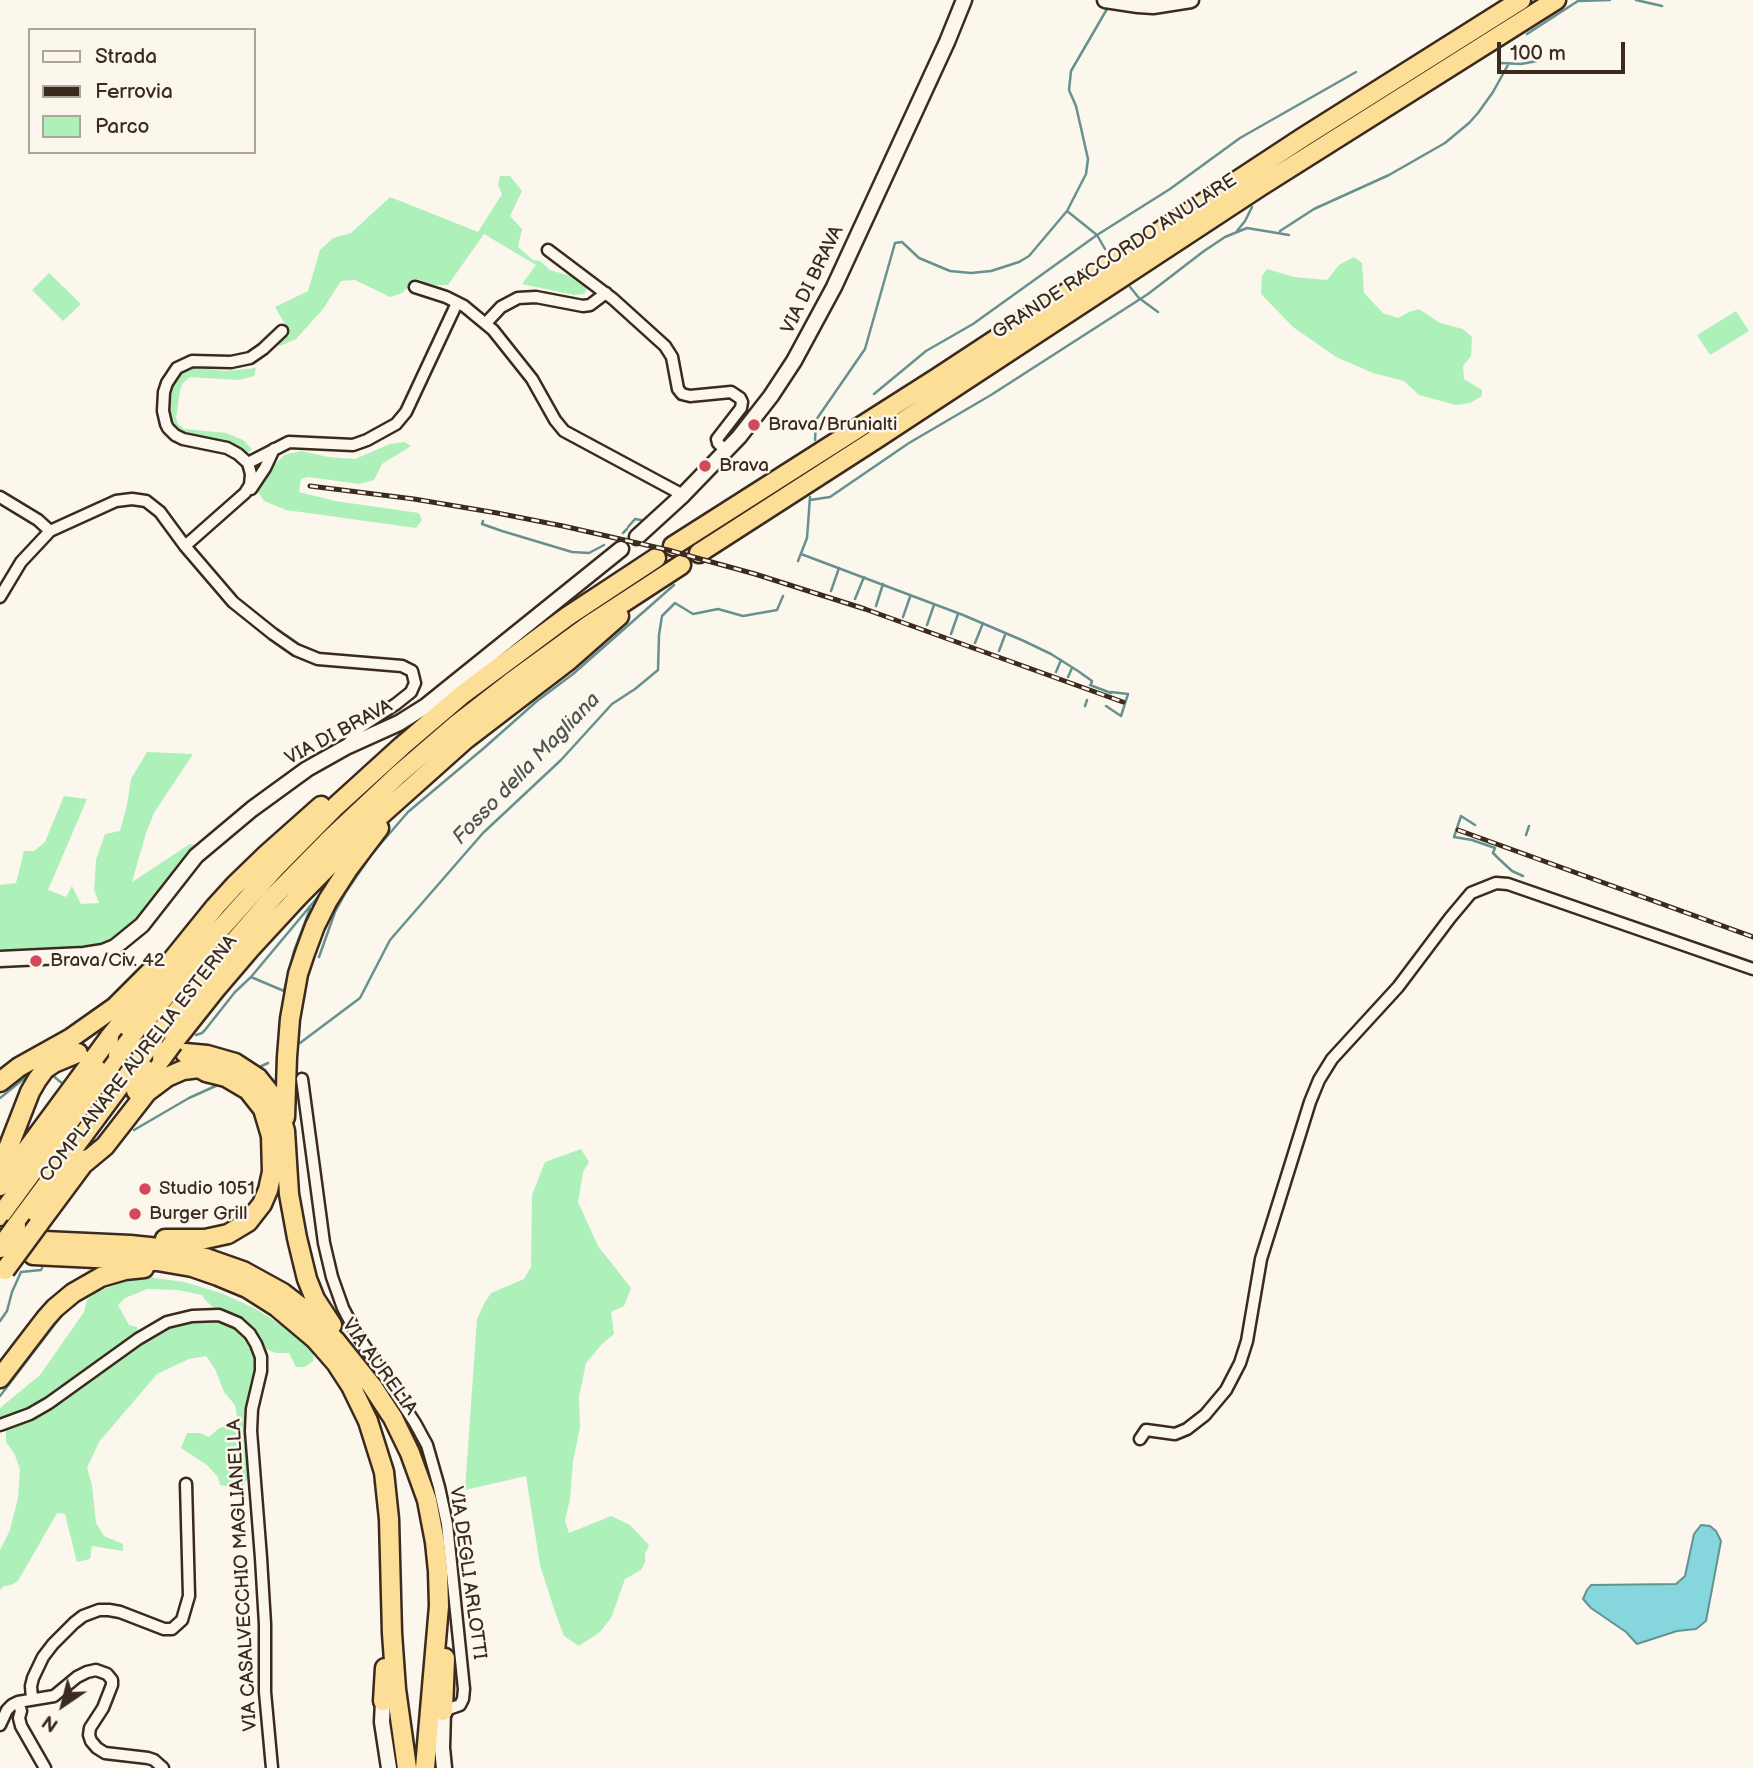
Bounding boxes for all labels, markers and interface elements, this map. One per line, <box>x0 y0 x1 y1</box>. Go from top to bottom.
legend <box>28 28 256 154</box>
scale bar <box>1501 28 1629 72</box>
text: 100 m <box>1510 41 1566 66</box>
text: Strada <box>95 44 157 69</box>
text: Ferrovia <box>95 79 173 104</box>
text: Parco <box>95 114 150 139</box>
street label: GRANDE RACCORDO ANULARE <box>989 169 1241 345</box>
street label: VIA DI BRAVA <box>777 222 849 338</box>
place label: Brava/Brunialti <box>768 414 897 436</box>
marker: Brava/Brunialti <box>746 417 762 433</box>
place label: Brava <box>719 455 769 477</box>
marker: Brava <box>697 458 713 474</box>
water label: Fosso della Magliana <box>448 688 606 850</box>
street label: VIA DI BRAVA <box>282 695 396 771</box>
street label: COMPLANARE AURELIA ESTERNA <box>35 931 243 1187</box>
place label: Brava/Civ. 42 <box>50 950 165 972</box>
marker: Brava/Civ. 42 <box>28 953 44 969</box>
place label: Studio 1051 <box>159 1178 255 1200</box>
marker: Studio 1051 <box>137 1181 153 1197</box>
place label: Burger Grill <box>149 1203 247 1225</box>
marker: Burger Grill <box>127 1206 143 1222</box>
street label: VIA AURELIA <box>336 1314 422 1420</box>
street label: VIA CASALVECCHIO MAGLIANELLA <box>223 1418 263 1732</box>
street label: VIA DEGLI ARLOTTI <box>444 1485 490 1661</box>
north arrow <box>28 1670 98 1740</box>
text: N <box>38 1709 63 1736</box>

